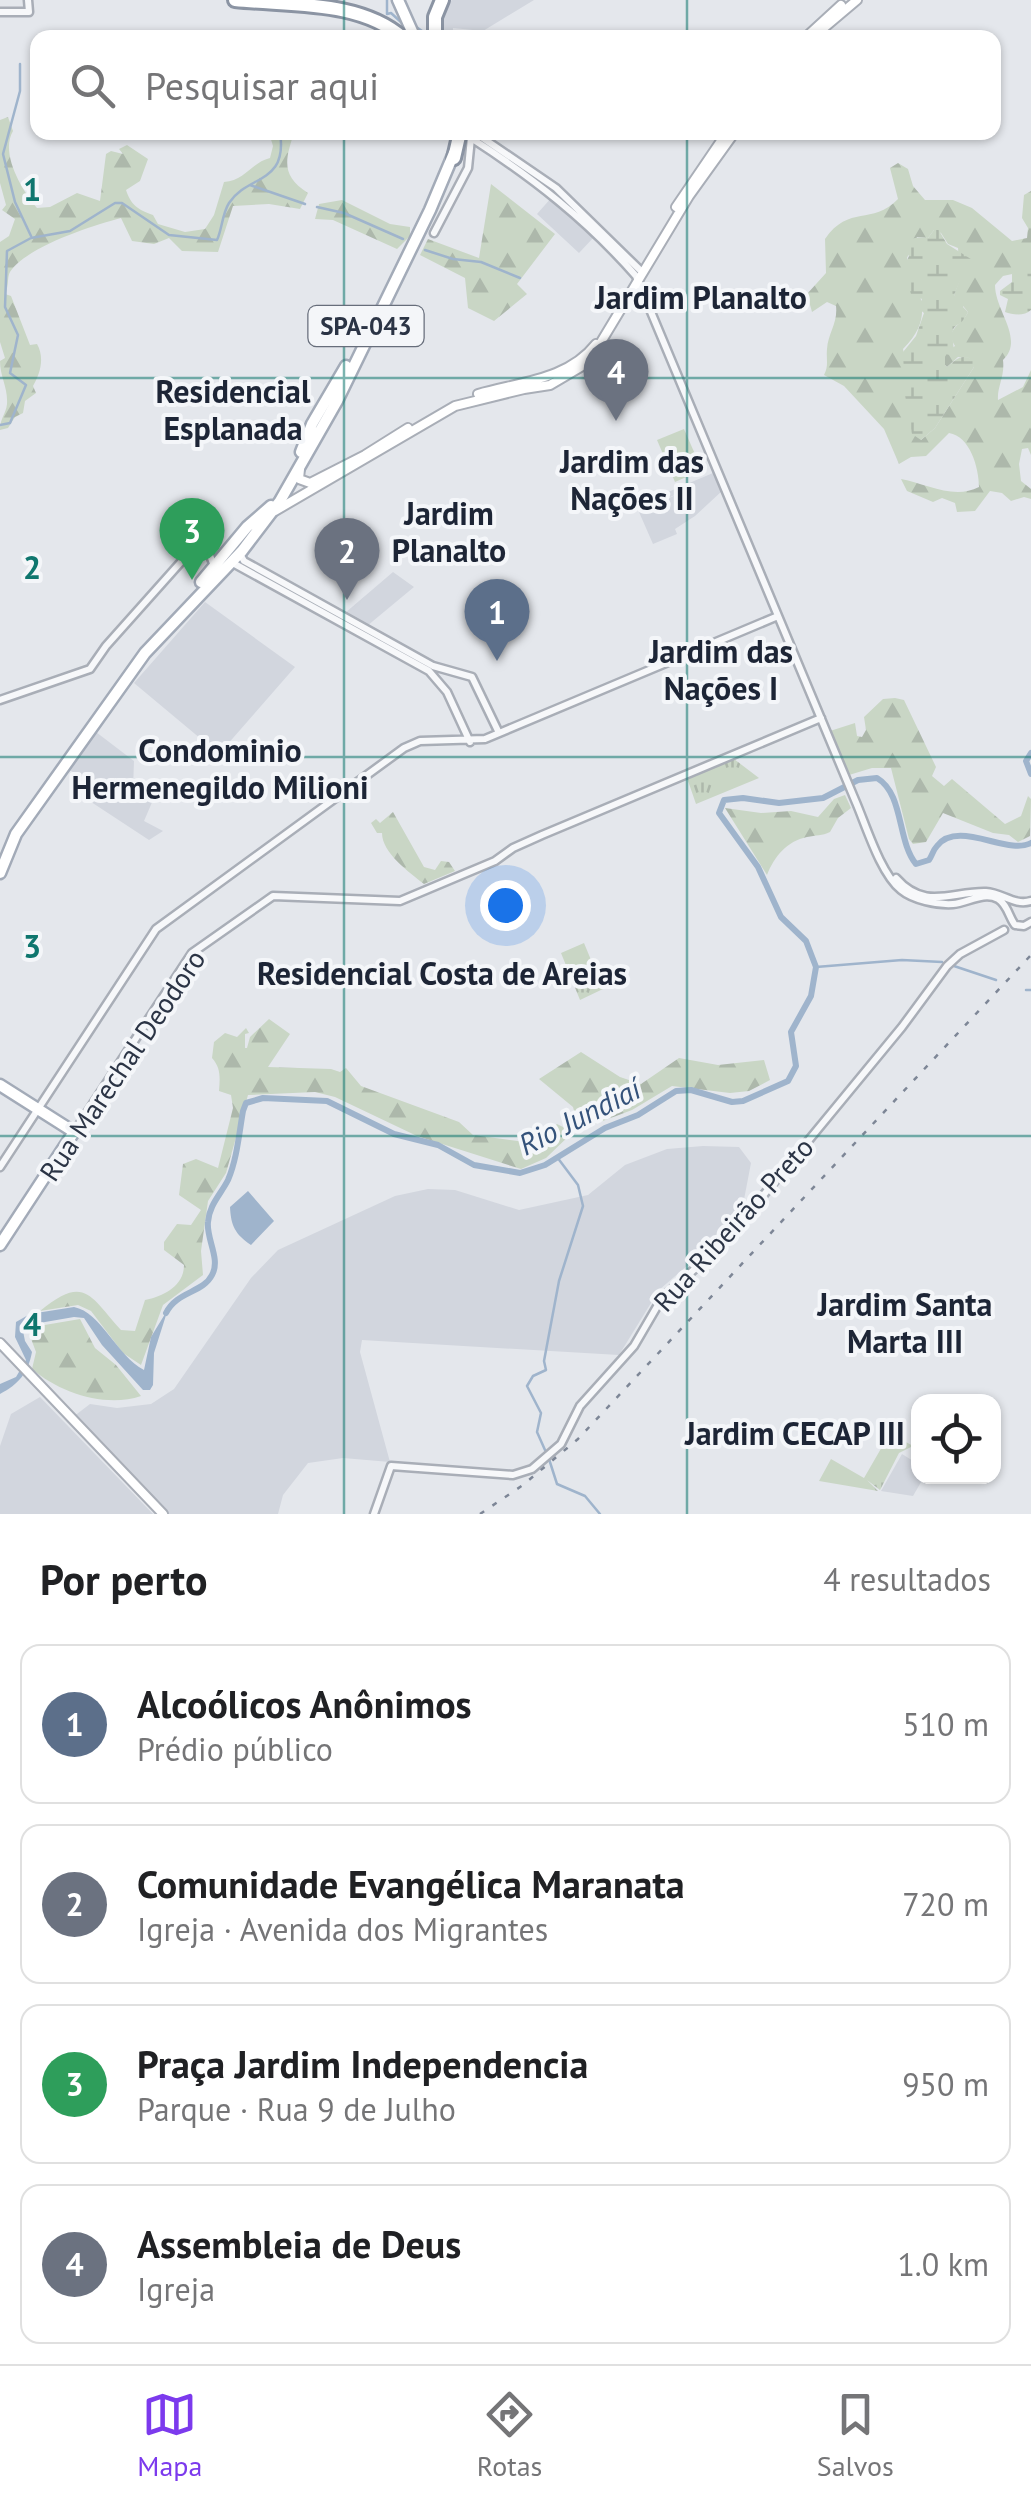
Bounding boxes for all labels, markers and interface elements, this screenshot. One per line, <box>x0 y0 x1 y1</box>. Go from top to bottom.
search box <box>30 30 1001 140</box>
icon: search <box>65 58 120 113</box>
text: Pesquisar aqui <box>145 61 379 110</box>
text: 1 <box>23 168 41 210</box>
district label: Jardim Planalto <box>594 276 807 318</box>
road number: SPA-043 <box>308 306 424 346</box>
pin: 4 <box>584 338 648 421</box>
district label: Residencial Esplanada <box>156 370 311 449</box>
district label: Jardim das Nações II <box>559 440 704 519</box>
district label: Jardim Planalto <box>392 492 506 571</box>
pin: 3 <box>160 498 224 580</box>
pin: 2 <box>314 518 380 600</box>
text: 2 <box>23 546 41 588</box>
pin: 1 <box>464 578 530 661</box>
district label: Jardim das Nações I <box>648 630 793 709</box>
district label: Condominio Hermenegildo Milioni <box>71 729 369 808</box>
your location <box>480 880 531 931</box>
text: 3 <box>23 925 41 967</box>
street label: Rua Marechal Deodoro <box>31 942 213 1188</box>
district label: Residencial Costa de Areias <box>257 952 627 994</box>
water label: Rio Jundiaí <box>511 1067 650 1163</box>
street label: Rua Ribeirão Preto <box>645 1129 821 1319</box>
district label: Jardim Santa Marta III <box>817 1283 992 1362</box>
text: 4 <box>23 1303 41 1345</box>
map controls <box>911 1394 1001 1484</box>
button: locate <box>911 1394 1001 1484</box>
district label: Jardim CECAP III <box>684 1412 905 1454</box>
text: Por perto <box>40 1552 207 1607</box>
text: 4 resultados <box>823 1558 991 1600</box>
text: Alcoólicos Anônimos <box>137 1679 472 1728</box>
text: 1 <box>65 1703 84 1745</box>
text: 510 m <box>902 1703 989 1745</box>
text: Prédio público <box>137 1728 333 1770</box>
text: Comunidade Evangélica Maranata <box>137 1859 685 1908</box>
text: 2 <box>65 1883 84 1925</box>
text: 720 m <box>902 1883 989 1925</box>
text: Igreja · Avenida dos Migrantes <box>137 1908 548 1950</box>
text: Praça Jardim Independencia <box>137 2039 588 2088</box>
text: 3 <box>65 2063 84 2105</box>
text: 950 m <box>902 2063 989 2105</box>
text: Parque · Rua 9 de Julho <box>137 2088 456 2130</box>
text: Assembleia de Deus <box>137 2219 461 2268</box>
text: 4 <box>65 2243 84 2285</box>
text: 1.0 km <box>897 2243 989 2285</box>
text: Igreja <box>137 2268 215 2310</box>
tab: Mapa <box>137 2387 202 2484</box>
tab: Rotas <box>477 2387 542 2484</box>
tab: Salvos <box>817 2387 894 2484</box>

